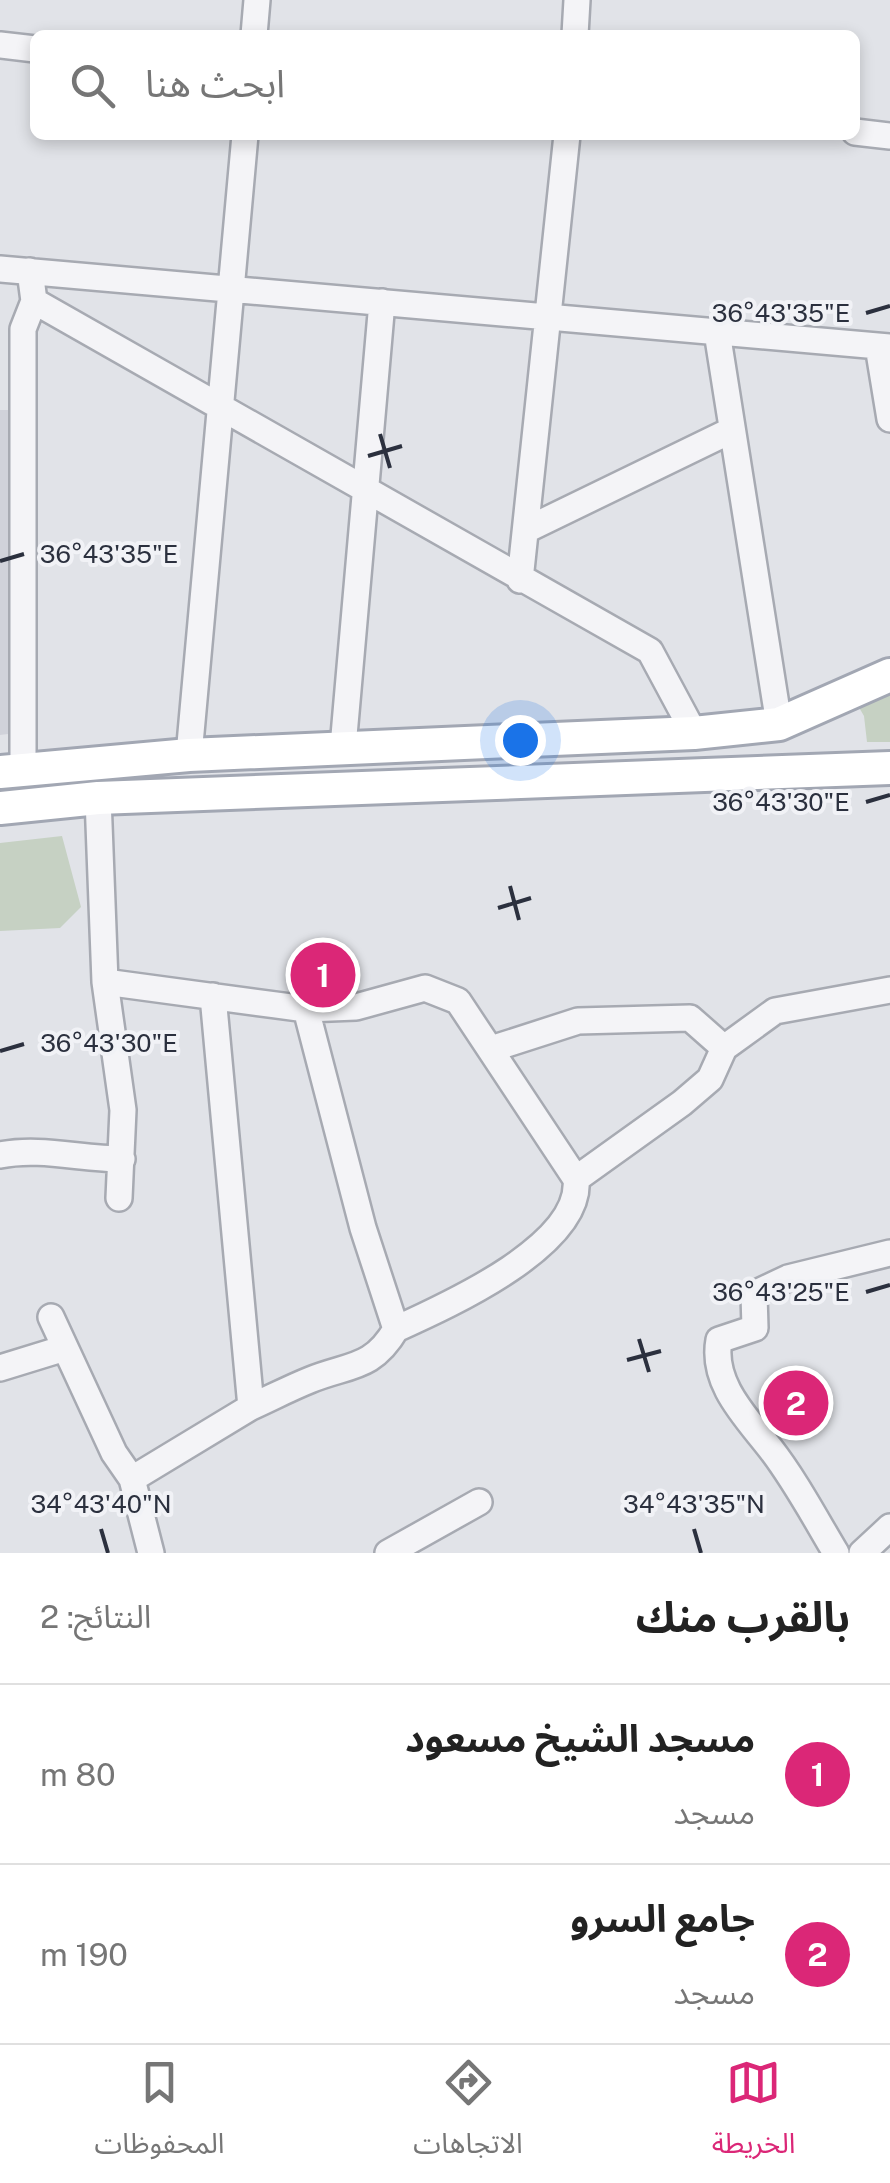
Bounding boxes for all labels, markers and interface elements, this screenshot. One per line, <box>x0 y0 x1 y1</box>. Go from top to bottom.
search box <box>30 30 860 140</box>
icon: search <box>65 58 120 113</box>
text: ابحث هنا <box>145 61 285 106</box>
text: 36°43'35"E <box>712 298 850 328</box>
text: 36°43'35"E <box>40 539 178 569</box>
your location <box>495 715 546 766</box>
text: 36°43'30"E <box>712 787 850 817</box>
pin: 1 <box>290 938 356 1012</box>
text: 36°43'30"E <box>40 1028 178 1058</box>
text: 36°43'25"E <box>712 1277 850 1307</box>
pin: 2 <box>764 1366 828 1440</box>
text: 34°43'40"N <box>30 1489 172 1519</box>
text: 34°43'35"N <box>623 1489 765 1519</box>
text: بالقرب منك <box>636 1592 850 1641</box>
text: النتائج: 2 <box>40 1598 151 1635</box>
text: مسجد الشيخ مسعود <box>405 1716 755 1761</box>
text: 80 m <box>40 1756 116 1793</box>
text: 1 <box>811 1756 824 1793</box>
text: مسجد <box>674 1794 755 1831</box>
text: جامع السرو <box>570 1896 755 1941</box>
text: 190 m <box>40 1936 128 1973</box>
text: 2 <box>807 1936 828 1973</box>
text: مسجد <box>674 1974 755 2011</box>
tab: المحفوظات <box>94 2055 224 2174</box>
tab: الاتجاهات <box>413 2055 523 2174</box>
tab: الخريطة <box>712 2055 796 2174</box>

